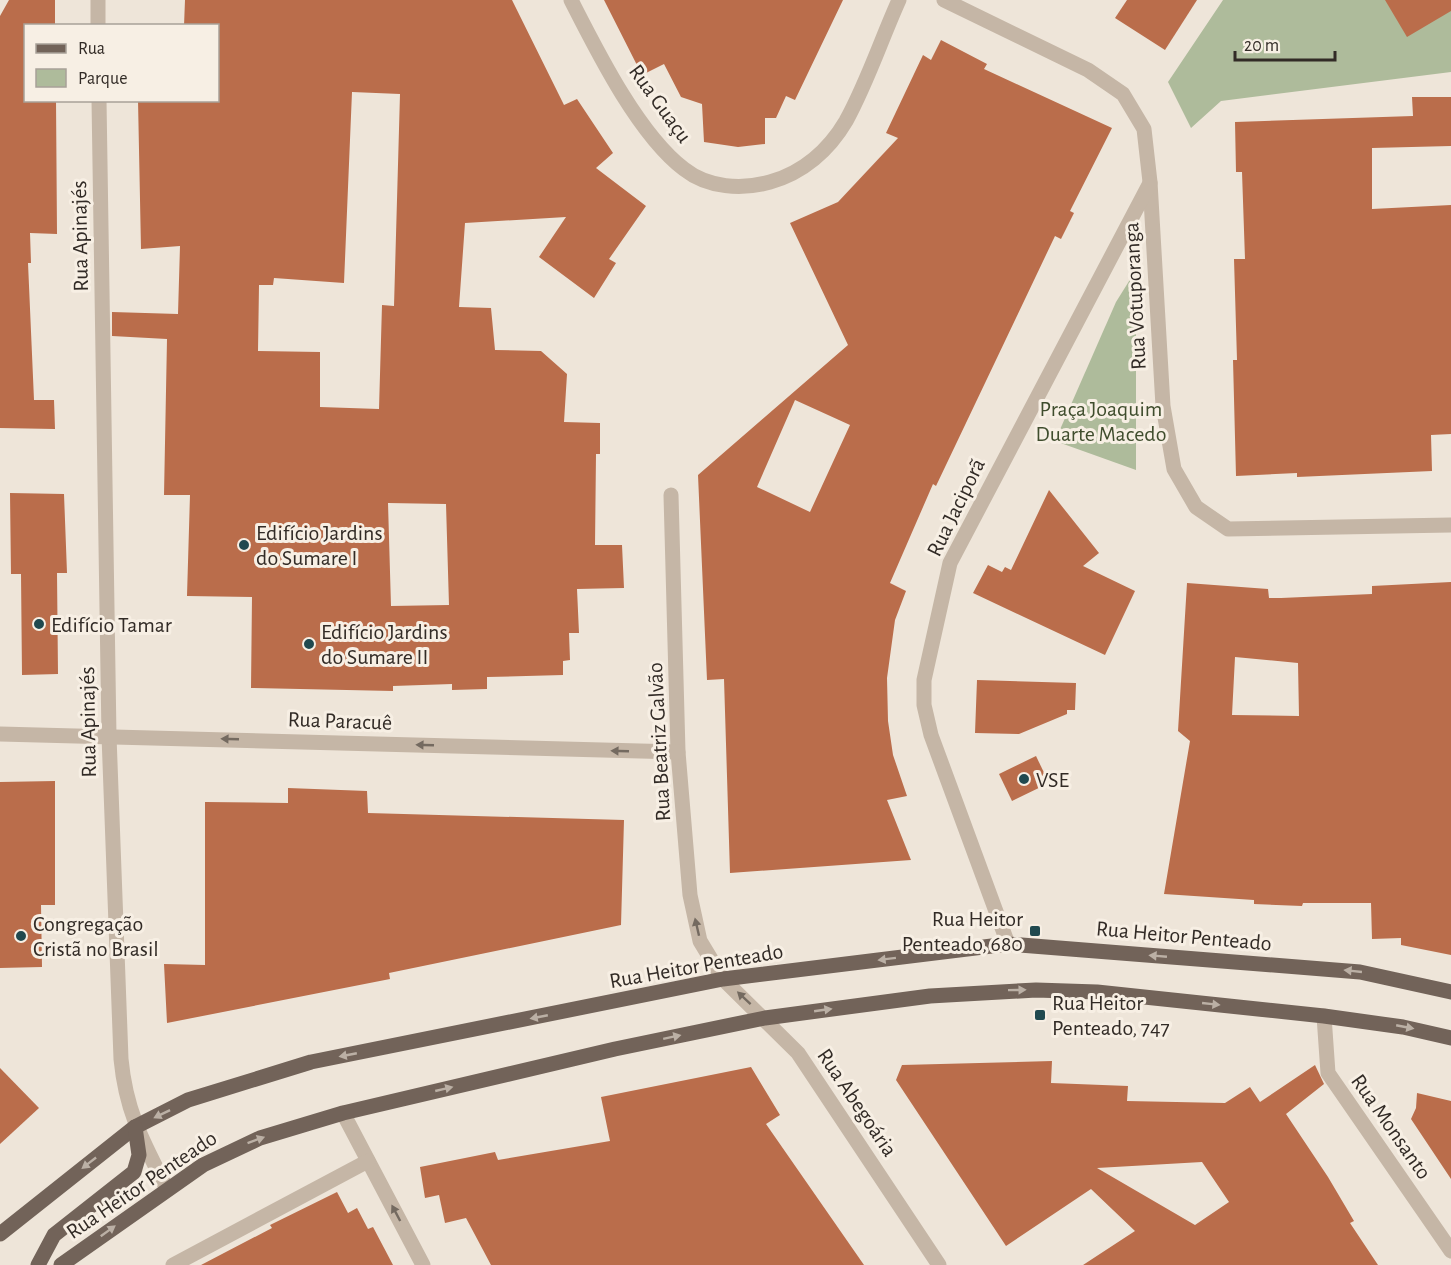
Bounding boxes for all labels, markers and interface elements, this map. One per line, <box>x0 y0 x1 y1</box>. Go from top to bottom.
legend <box>24 24 219 102</box>
scale bar <box>1235 24 1336 62</box>
text: 20 m <box>1244 37 1279 55</box>
text: Rua <box>78 40 105 58</box>
street label: Rua Guaçu <box>625 60 696 147</box>
text: Parque <box>78 70 127 88</box>
street label: Rua Apinajés <box>68 180 92 292</box>
street label: Rua Votuporanga <box>1120 222 1150 370</box>
park label: Praça Joaquim Duarte Macedo <box>1035 398 1167 445</box>
street label: Rua Jaciporã <box>923 455 989 560</box>
place label: Edifício Jardins do Sumare I <box>256 522 383 569</box>
marker: Edifício Jardins do Sumare I <box>237 538 251 552</box>
place label: Edifício Tamar <box>51 614 172 636</box>
marker: Edifício Tamar <box>32 617 46 631</box>
place label: Edifício Jardins do Sumare II <box>321 621 448 668</box>
marker: Edifício Jardins do Sumare II <box>302 637 316 651</box>
street label: Rua Beatriz Galvão <box>644 662 674 822</box>
street label: Rua Apinajés <box>76 666 100 778</box>
street label: Rua Paracuê <box>287 708 393 734</box>
one-way arrow <box>220 735 239 744</box>
one-way arrow <box>415 740 434 750</box>
one-way arrow <box>610 746 629 755</box>
place label: VSE <box>1036 769 1069 791</box>
marker: VSE <box>1017 772 1031 786</box>
place label: Rua Heitor Penteado, 680 <box>902 908 1023 955</box>
place label: Congregação Cristã no Brasil <box>33 913 159 960</box>
one-way arrow <box>692 917 702 936</box>
street label: Rua Heitor Penteado <box>1095 917 1273 955</box>
marker: Rua Heitor Penteado, 680 <box>1028 924 1042 938</box>
marker: Congregação Cristã no Brasil <box>14 929 28 943</box>
street label: Rua Heitor Penteado <box>608 940 785 992</box>
one-way arrow <box>1149 951 1168 961</box>
one-way arrow <box>878 954 897 964</box>
one-way arrow <box>1343 966 1362 976</box>
one-way arrow <box>1007 985 1026 995</box>
one-way arrow <box>737 992 752 1005</box>
place label: Rua Heitor Penteado, 747 <box>1052 992 1170 1039</box>
one-way arrow <box>1202 999 1221 1009</box>
one-way arrow <box>813 1005 832 1014</box>
marker: Rua Heitor Penteado, 747 <box>1033 1008 1047 1022</box>
one-way arrow <box>529 1013 548 1022</box>
one-way arrow <box>1395 1023 1414 1032</box>
one-way arrow <box>663 1032 682 1041</box>
street label: Rua Abegoária <box>813 1045 901 1160</box>
one-way arrow <box>338 1051 357 1060</box>
street label: Rua Monsanto <box>1347 1070 1435 1183</box>
one-way arrow <box>435 1084 453 1094</box>
one-way arrow <box>153 1109 170 1118</box>
street label: Rua Heitor Penteado <box>62 1126 221 1243</box>
one-way arrow <box>247 1135 265 1145</box>
one-way arrow <box>81 1157 97 1170</box>
one-way arrow <box>391 1204 401 1221</box>
one-way arrow <box>100 1225 116 1237</box>

